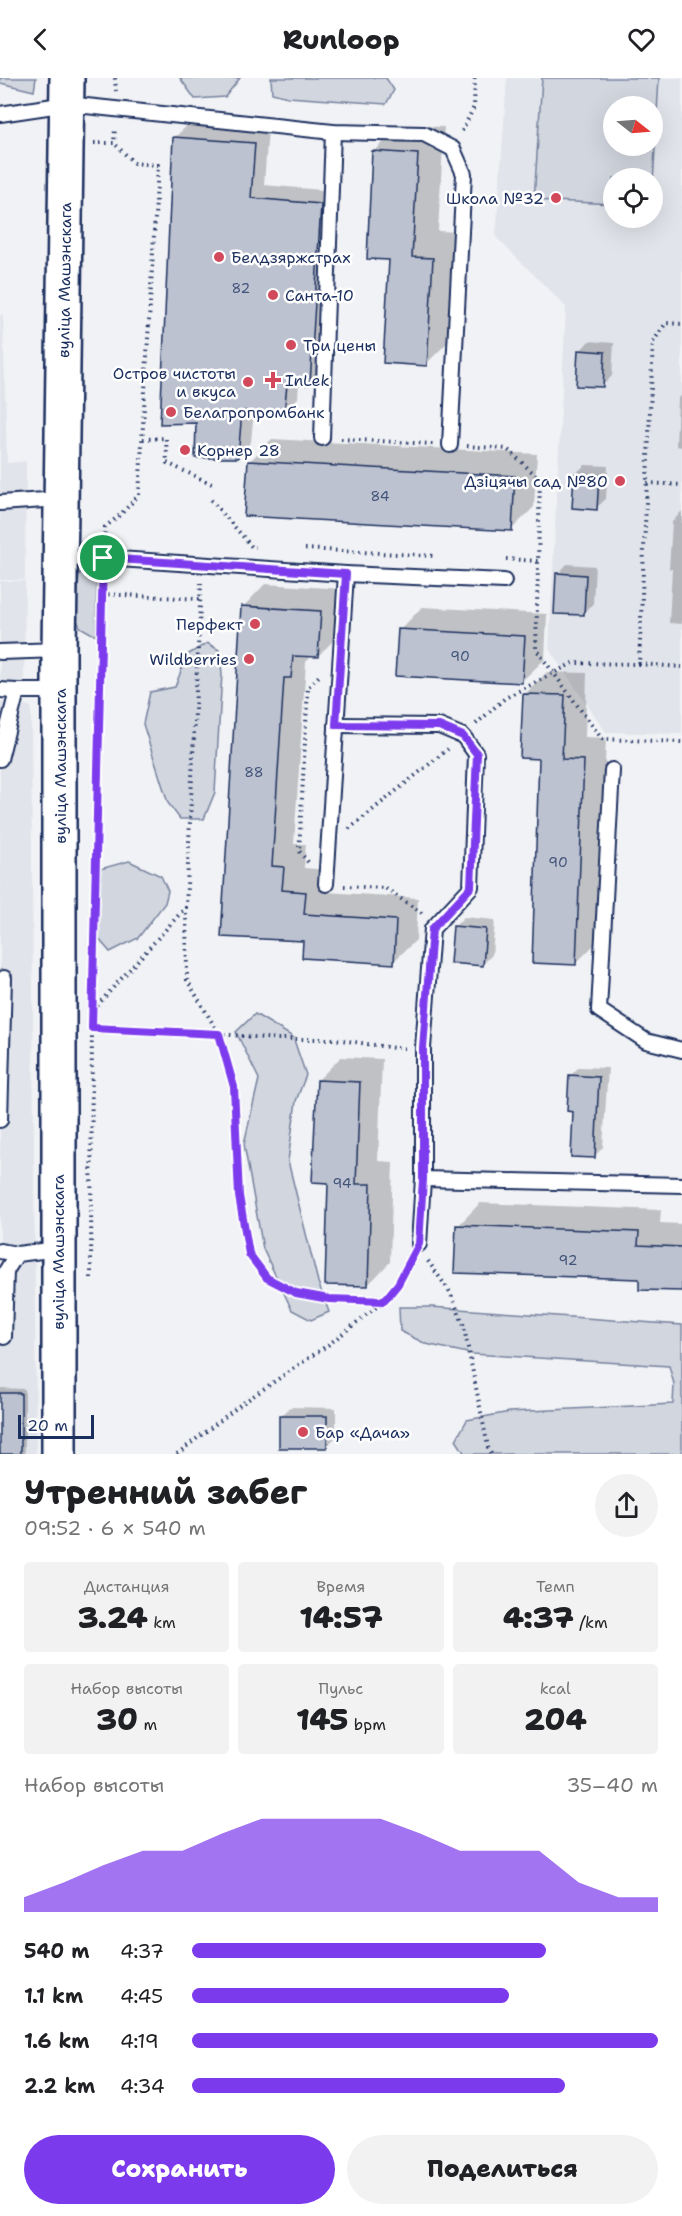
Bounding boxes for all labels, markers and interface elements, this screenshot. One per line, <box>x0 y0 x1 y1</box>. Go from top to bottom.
text: Runloop <box>283 21 399 58</box>
icon: back <box>24 23 57 56</box>
icon: heart <box>625 23 658 56</box>
north arrow <box>603 96 663 156</box>
map controls <box>603 96 663 228</box>
button: locate <box>603 168 663 228</box>
place label: Школа №32 <box>446 188 544 209</box>
marker: Школа №32 <box>549 191 563 205</box>
street label: вуліца Машэнскага <box>53 202 76 358</box>
place label: Белдзяржстрах <box>231 247 350 268</box>
marker: Белдзяржстрах <box>212 250 226 264</box>
house number: 82 <box>232 279 250 297</box>
place label: Санта-10 <box>285 285 354 306</box>
marker: Санта-10 <box>266 288 280 302</box>
place label: Три цены <box>303 335 376 356</box>
marker: Три цены <box>284 338 298 352</box>
place label: Остров чистоты и вкуса <box>113 363 236 402</box>
place label: InLek <box>285 370 330 391</box>
marker: InLek <box>266 373 280 387</box>
marker: Остров чистоты и вкуса <box>241 375 255 389</box>
place label: Белагропромбанк <box>183 402 325 423</box>
marker: Белагропромбанк <box>164 405 178 419</box>
place label: Корнер 28 <box>197 440 280 461</box>
marker: Корнер 28 <box>178 443 192 457</box>
place label: Дзіцячы сад №80 <box>464 471 608 492</box>
marker: Дзіцячы сад №80 <box>613 474 627 488</box>
house number: 84 <box>370 487 390 505</box>
pin <box>77 532 128 583</box>
icon: arrive <box>86 541 119 574</box>
place label: Перфект <box>176 614 244 635</box>
marker: Перфект <box>248 617 262 631</box>
house number: 90 <box>450 647 470 665</box>
place label: Wildberries <box>149 649 237 670</box>
marker: Wildberries <box>242 652 256 666</box>
street label: вуліца Машэнскага <box>50 688 71 844</box>
house number: 88 <box>244 763 264 781</box>
house number: 90 <box>548 853 568 871</box>
street label: вуліца Машэнскага <box>48 1174 69 1330</box>
house number: 94 <box>332 1174 352 1192</box>
house number: 92 <box>559 1251 577 1269</box>
scale bar <box>18 1412 94 1440</box>
text: 20 m <box>27 1415 68 1436</box>
place label: Бар «Дача» <box>315 1422 410 1443</box>
marker: Бар «Дача» <box>296 1425 310 1439</box>
text: Утренний забег <box>24 1470 307 1515</box>
button: share <box>595 1474 658 1537</box>
text: 09:52 · 6 × 540 m <box>24 1515 206 1541</box>
text: Дистанция <box>84 1576 170 1597</box>
text: Время <box>317 1576 365 1597</box>
text: Темп <box>536 1576 575 1597</box>
text: 3.24 <box>77 1597 148 1638</box>
text: 14:57 <box>299 1597 383 1638</box>
text: 4:37 <box>503 1597 574 1638</box>
text: km <box>148 1612 176 1633</box>
text: /km <box>574 1612 608 1633</box>
text: Набор высоты <box>71 1678 183 1699</box>
text: Пульс <box>319 1678 363 1699</box>
text: kcal <box>540 1678 571 1699</box>
text: 30 <box>96 1699 138 1740</box>
text: 145 <box>296 1699 348 1740</box>
text: 204 <box>524 1699 587 1740</box>
text: m <box>138 1714 157 1735</box>
text: bpm <box>348 1714 386 1735</box>
text: Набор высоты <box>24 1772 164 1798</box>
text: 35–40 m <box>566 1772 658 1798</box>
text: 540 m <box>24 1938 89 1964</box>
text: 4:37 <box>120 1938 164 1964</box>
text: 1.1 km <box>24 1983 83 2009</box>
text: 4:45 <box>120 1983 163 2009</box>
text: 1.6 km <box>24 2028 90 2054</box>
text: 4:19 <box>120 2028 159 2054</box>
text: 2.2 km <box>24 2073 95 2099</box>
text: 4:34 <box>120 2073 165 2099</box>
button: Сохранить <box>24 2135 335 2204</box>
button: Поделиться <box>347 2135 658 2204</box>

